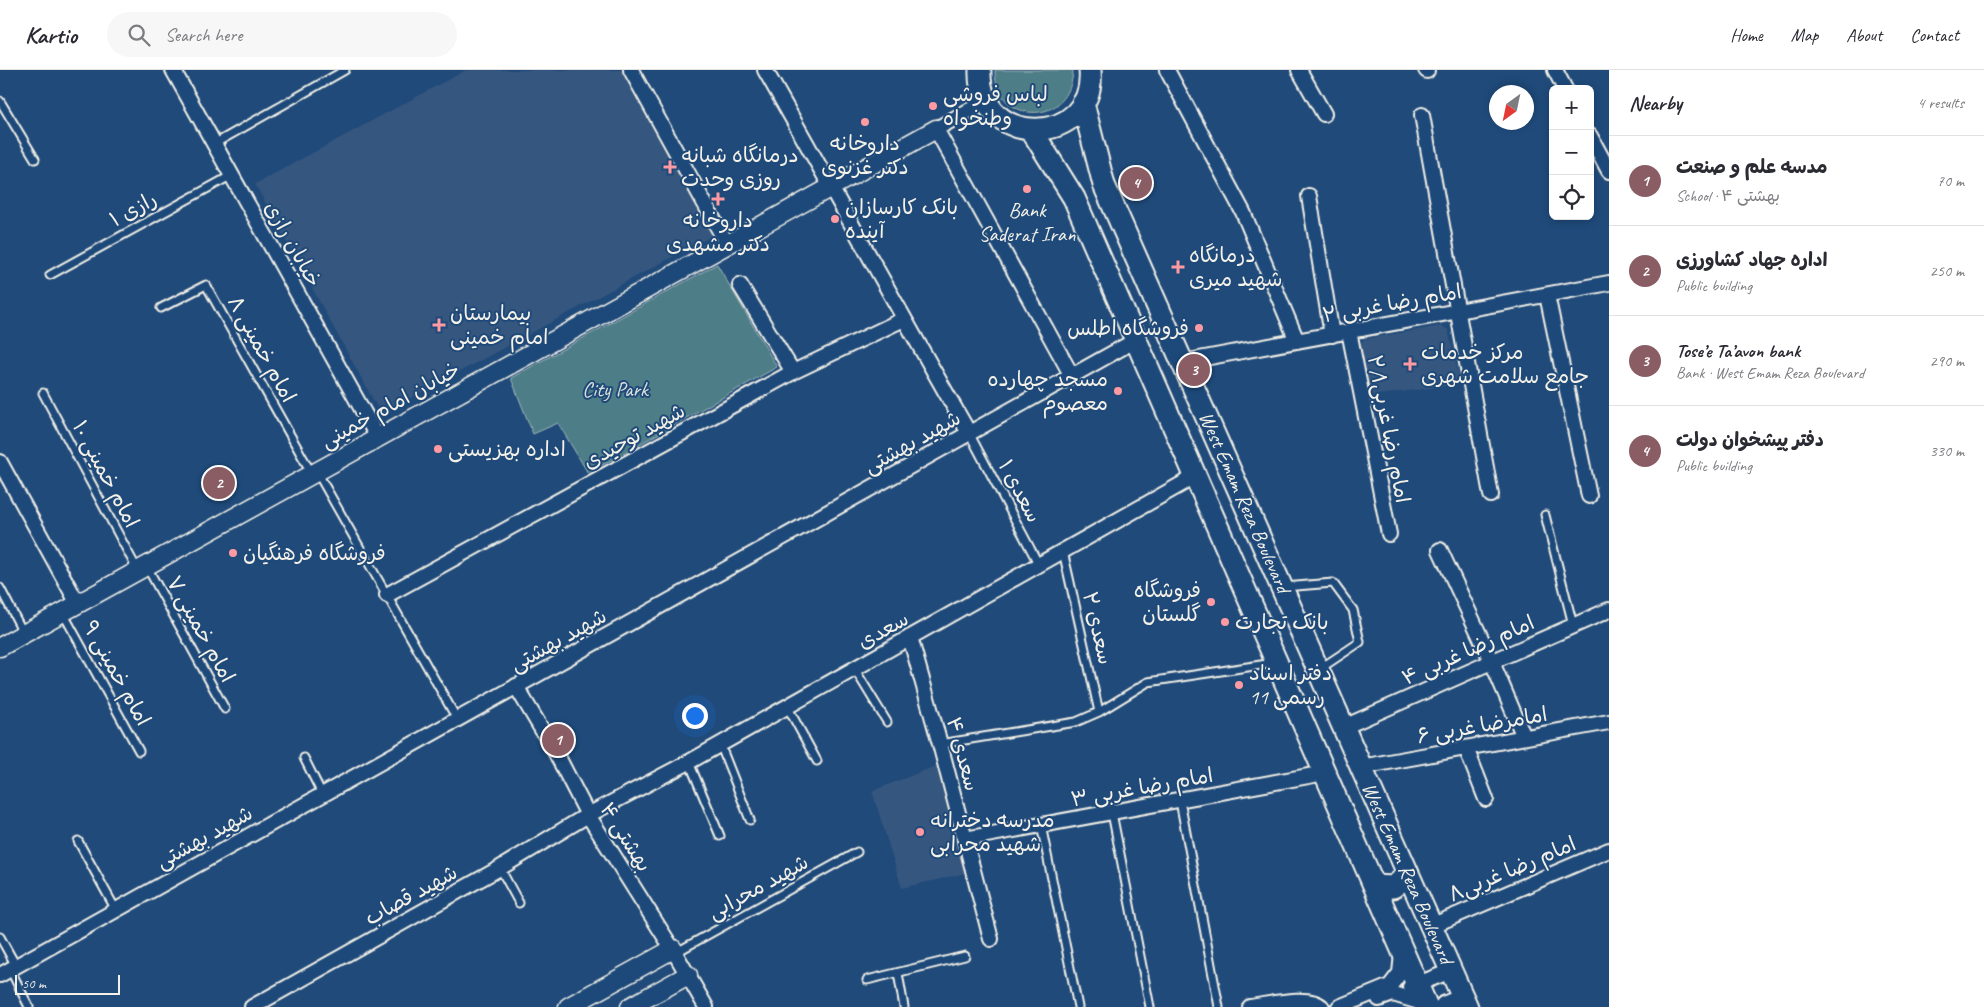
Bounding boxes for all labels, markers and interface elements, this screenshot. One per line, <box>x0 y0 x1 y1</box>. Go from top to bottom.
search box <box>107 12 457 57</box>
text: Kartio <box>25 20 77 50</box>
icon: search <box>125 21 153 49</box>
text: Search here <box>165 23 242 47</box>
text: Home <box>1730 24 1763 46</box>
text: Map <box>1791 24 1818 46</box>
text: About <box>1846 24 1882 46</box>
text: Contact <box>1910 24 1959 46</box>
place label: لباس فروشی وطنخواه <box>943 81 1048 131</box>
north arrow <box>1489 85 1534 130</box>
map controls <box>1549 85 1594 220</box>
button: + <box>1549 85 1594 130</box>
text: Nearby <box>1629 90 1682 116</box>
text: 4 results <box>1917 93 1964 113</box>
marker: لباس فروشی وطنخواه <box>927 100 939 112</box>
marker: داروخانه دکتر غزنوی <box>859 116 871 128</box>
place label: داروخانه دکتر غزنوی <box>821 130 909 180</box>
button: − <box>1549 130 1594 175</box>
place label: درمانگاه شبانه روزی وحدت <box>681 142 799 192</box>
text: مدسه علم و صنعت <box>1676 155 1827 179</box>
marker: درمانگاه شبانه روزی وحدت <box>663 160 677 174</box>
pin: 4 <box>1120 164 1152 202</box>
text: 1 <box>1641 171 1649 191</box>
text: 70 m <box>1937 171 1964 191</box>
button: locate <box>1549 175 1594 220</box>
marker: Bank Saderat Iran <box>1021 183 1033 195</box>
street label: رازی ۱ <box>105 186 161 232</box>
text: School · بهشتی ۴ <box>1676 186 1780 206</box>
marker: داروخانه دکتر مشهدی <box>712 193 724 205</box>
place label: بانک کارسازان آینده <box>845 194 958 244</box>
street label: خیابان رازی <box>259 197 327 291</box>
place label: Bank Saderat Iran <box>979 197 1076 247</box>
place label: داروخانه دکتر مشهدی <box>666 207 770 257</box>
marker: بانک کارسازان آینده <box>829 213 841 225</box>
place label: درمانگاه شهید میری <box>1189 242 1283 292</box>
text: اداره جهاد کشاورزی <box>1676 248 1827 272</box>
marker: درمانگاه شهید میری <box>1171 260 1185 274</box>
text: 2 <box>1641 261 1649 281</box>
text: 250 m <box>1930 261 1964 281</box>
text: Public building <box>1676 276 1752 296</box>
street label: امام رضا غربی ۲ <box>1320 278 1464 331</box>
street label: امام خمینی ۸ <box>219 291 302 408</box>
place label: بیمارستان امام خمینی <box>450 300 548 353</box>
place label: فروشگاه اطلس <box>1067 315 1189 341</box>
marker: بیمارستان امام خمینی <box>432 318 446 332</box>
marker: فروشگاه اطلس <box>1193 322 1205 334</box>
place label: مرکز خدمات جامع سلامت شهری <box>1421 339 1589 391</box>
text: Tose’e Ta’avon bank <box>1676 339 1800 363</box>
pin: 3 <box>1178 351 1210 389</box>
text: 3 <box>1641 351 1649 371</box>
text: 290 m <box>1930 351 1964 371</box>
street label: امام رضا غربی۲/۱ <box>1359 353 1416 506</box>
street label: خیابان امام خمینی <box>316 356 466 457</box>
marker: مرکز خدمات جامع سلامت شهری <box>1403 357 1417 371</box>
text: Bank · West Emam Reza Boulevard <box>1676 363 1864 383</box>
place label: مسجد چهارده معصوم <box>988 366 1108 419</box>
park label: City Park <box>582 376 650 402</box>
marker: مسجد چهارده معصوم <box>1112 385 1124 397</box>
street label: شهید توحیدی <box>578 397 690 475</box>
street label: شهید بهشتی <box>859 405 966 480</box>
street label: West Emam Reza Boulevard <box>1193 407 1298 599</box>
street label: امام خمینی ۱۰ <box>64 416 145 534</box>
text: دفتر پیشخوان دولت <box>1676 428 1824 452</box>
place label: اداره بهزیستی <box>448 436 566 463</box>
text: 4 <box>1641 441 1649 461</box>
text: 330 m <box>1930 441 1964 461</box>
marker: اداره بهزیستی <box>432 443 444 455</box>
street label: سعدی ۱ <box>993 455 1047 527</box>
text: Public building <box>1676 456 1752 476</box>
pin: 2 <box>203 464 235 502</box>
place label: فروشگاه فرهنگیان <box>243 540 386 566</box>
marker: فروشگاه فرهنگیان <box>227 547 239 559</box>
street label: امام خمینی ۷ <box>158 571 241 688</box>
place label: فروشگاه گلستان <box>1134 577 1201 627</box>
street label: سعدی ۲ <box>1077 589 1119 667</box>
marker: فروشگاه گلستان <box>1205 596 1217 608</box>
street label: شهید بهشتی <box>505 603 612 678</box>
street label: سعدی <box>853 605 913 655</box>
place label: بانک تجارت <box>1235 609 1329 635</box>
street label: امام رضا غربی ۴ <box>1398 609 1540 694</box>
street label: امام خمینی ۹ <box>75 616 157 732</box>
marker: بانک تجارت <box>1219 616 1231 628</box>
place label: دفتر اسناد رسمی 11 <box>1249 660 1332 711</box>
marker: دفتر اسناد رسمی 11 <box>1233 679 1245 691</box>
street label: امامرضا غربی ۶ <box>1415 701 1550 750</box>
your location <box>682 703 708 729</box>
street label: سعدی ۴ <box>941 714 985 794</box>
pin: 1 <box>542 721 574 759</box>
street label: امام رضا غربی ۳ <box>1069 762 1216 815</box>
street label: West Emam Reza Boulevard <box>1356 778 1461 970</box>
street label: بهشتی ۴ <box>594 797 657 877</box>
street label: شهید بهشتی <box>151 800 258 875</box>
place label: مدرسه دخترانه شهید محرابی <box>930 807 1055 858</box>
marker: مدرسه دخترانه شهید محرابی <box>914 826 926 838</box>
street label: امام رضا غربی۸ <box>1444 830 1581 910</box>
street label: شهید محرابی <box>703 849 813 926</box>
street label: شهید قصاب <box>360 859 462 931</box>
scale bar <box>15 972 120 995</box>
text: 50 m <box>22 975 46 992</box>

